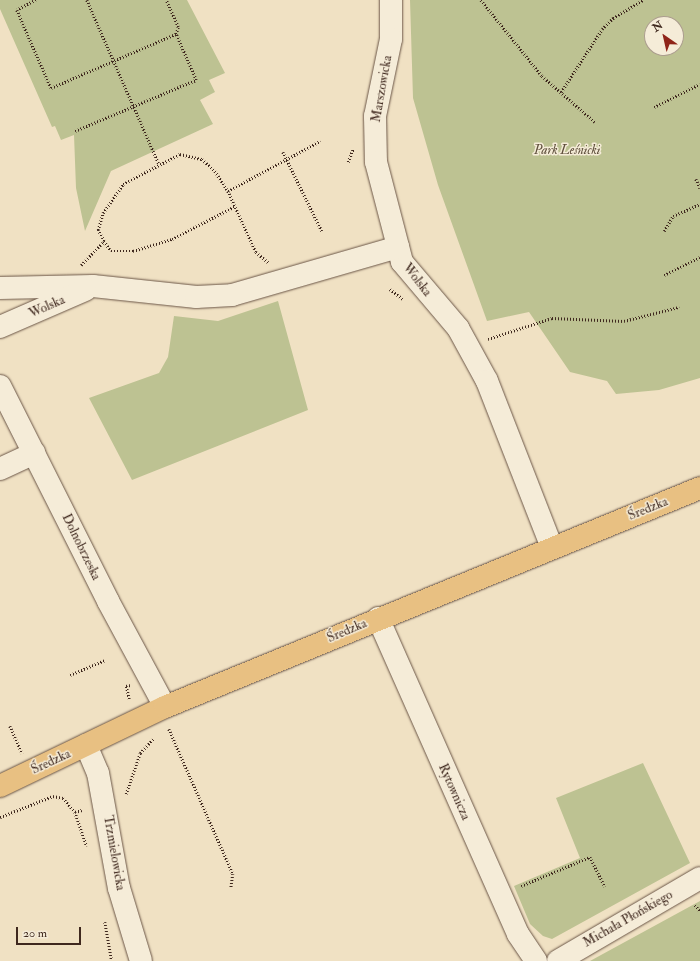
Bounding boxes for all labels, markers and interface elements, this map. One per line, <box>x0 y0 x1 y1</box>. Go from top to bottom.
north arrow <box>644 16 684 56</box>
text: N <box>650 18 665 35</box>
street label: Marszowicka <box>368 54 396 124</box>
park label: Park Leśnicki <box>534 142 600 158</box>
street label: Wolska <box>399 260 435 300</box>
street label: Wolska <box>27 292 67 322</box>
street label: Średzka <box>626 494 670 524</box>
street label: Dolnobrzeska <box>58 511 104 583</box>
street label: Średzka <box>325 616 369 646</box>
street label: Średzka <box>29 746 73 778</box>
street label: Rytownicza <box>435 761 473 823</box>
street label: Trzmielowicka <box>100 814 128 892</box>
street label: Michała Płońskiego <box>580 887 676 951</box>
scale bar <box>18 919 83 945</box>
text: 20 m <box>23 926 47 941</box>

